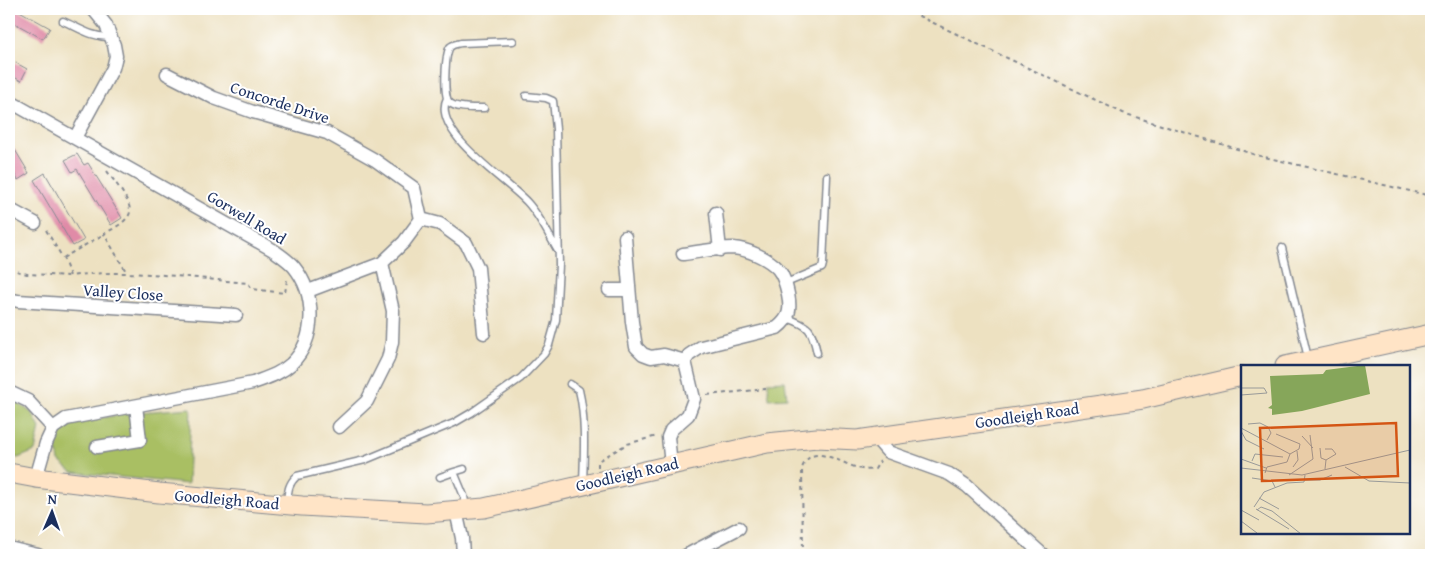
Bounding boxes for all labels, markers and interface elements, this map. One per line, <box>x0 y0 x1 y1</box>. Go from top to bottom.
street label: Concorde Drive <box>227 75 333 129</box>
street label: Gorwell Road <box>203 184 292 250</box>
street label: Valley Close <box>82 277 164 307</box>
inset map <box>1241 365 1410 534</box>
street label: Goodleigh Road <box>973 396 1081 434</box>
street label: Goodleigh Road <box>573 450 681 497</box>
street label: Goodleigh Road <box>174 482 281 516</box>
north arrow <box>28 486 78 536</box>
text: N <box>47 489 58 509</box>

